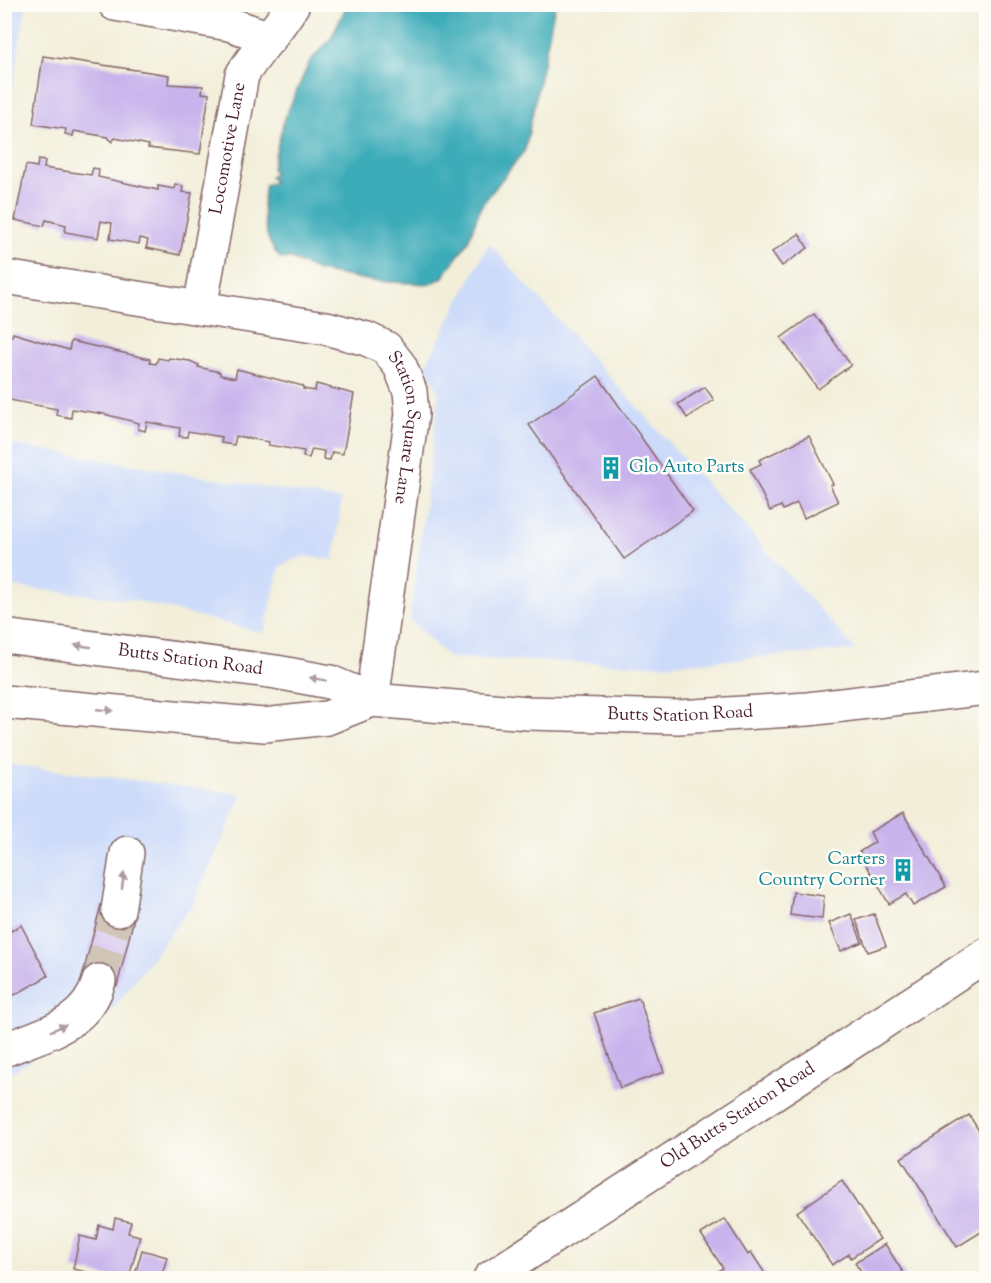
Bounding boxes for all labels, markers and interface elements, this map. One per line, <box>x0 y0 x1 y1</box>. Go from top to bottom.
street label: Locomotive Lane <box>204 81 253 217</box>
street label: Station Square Lane <box>380 346 426 506</box>
building icon: Glo Auto Parts <box>598 455 624 481</box>
place label: Glo Auto Parts <box>629 455 744 481</box>
street label: Butts Station Road <box>116 638 264 683</box>
one-way arrow <box>73 641 92 651</box>
one-way arrow <box>308 675 327 684</box>
street label: Butts Station Road <box>607 699 754 730</box>
one-way arrow <box>95 705 114 715</box>
place label: Carters Country Corner <box>758 847 885 894</box>
building icon: Carters Country Corner <box>890 857 916 883</box>
one-way arrow <box>118 872 127 891</box>
one-way arrow <box>50 1023 67 1032</box>
street label: Old Butts Station Road <box>655 1056 821 1177</box>

